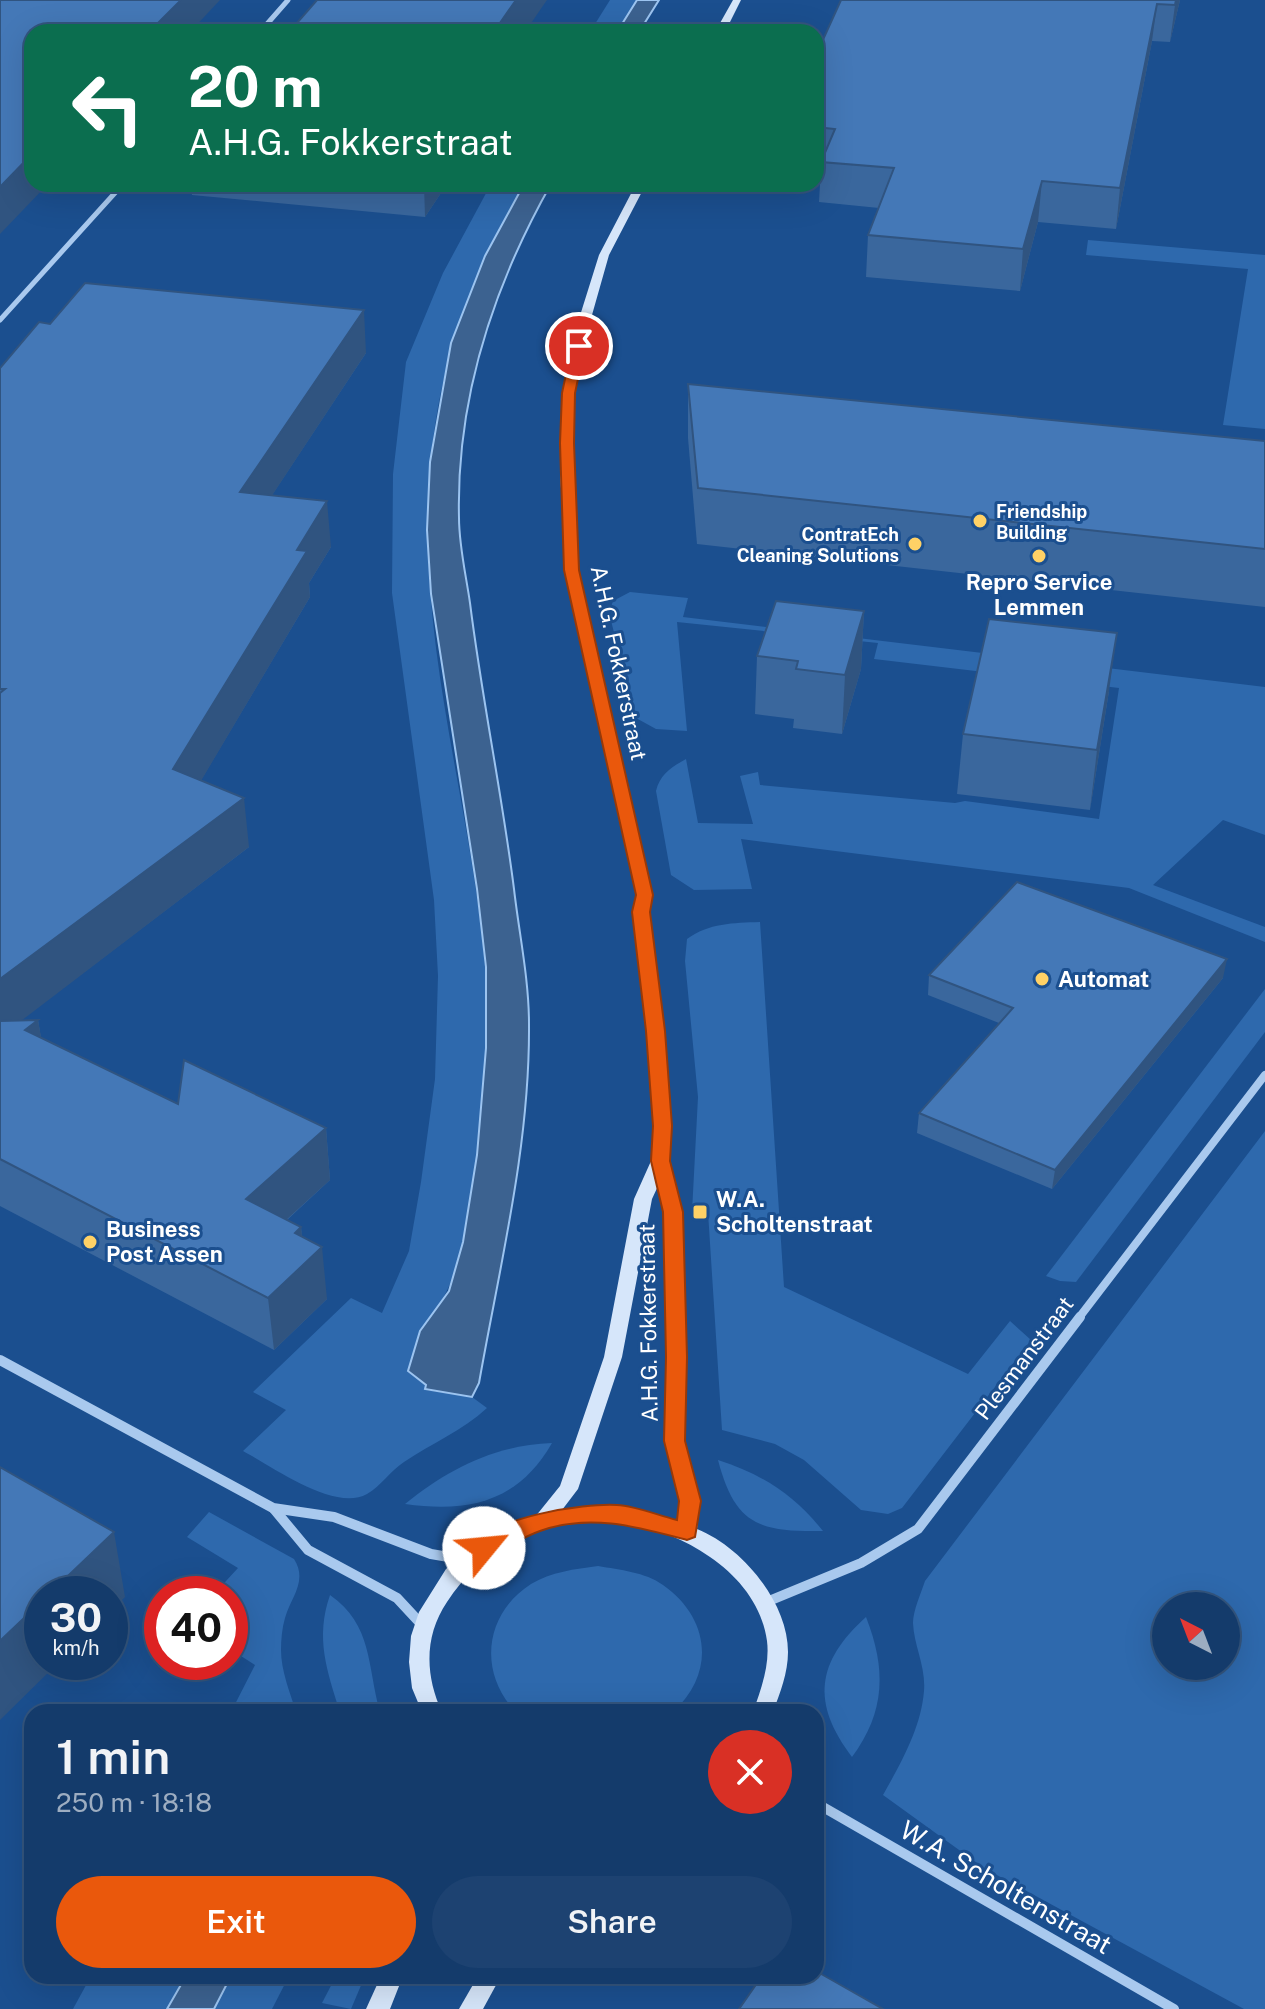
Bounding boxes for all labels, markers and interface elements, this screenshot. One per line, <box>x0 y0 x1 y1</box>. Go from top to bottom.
text: 20 m <box>188 54 322 120</box>
icon: left <box>56 56 160 160</box>
text: A.H.G. Fokkerstraat <box>188 121 513 163</box>
pin <box>545 312 613 380</box>
icon: arrive <box>557 324 601 368</box>
place label: Friendship Building <box>996 501 1087 543</box>
marker: Friendship Building <box>971 512 989 530</box>
place label: ContratEch Cleaning Solutions <box>737 524 899 566</box>
marker: ContratEch Cleaning Solutions <box>906 535 924 553</box>
marker: Repro Service Lemmen <box>1030 547 1048 565</box>
street label: A.H.G. Fokkerstraat <box>586 563 652 763</box>
place label: Repro Service Lemmen <box>966 569 1112 620</box>
place label: Automat <box>1058 966 1149 992</box>
marker: Automat <box>1033 970 1051 988</box>
place label: W.A. Scholtenstraat <box>716 1186 873 1237</box>
marker: W.A. Scholtenstraat <box>691 1203 709 1221</box>
place label: Business Post Assen <box>106 1216 223 1267</box>
street label: A.H.G. Fokkerstraat <box>633 1224 663 1422</box>
marker: Business Post Assen <box>81 1233 99 1251</box>
street label: Plesmanstraat <box>969 1291 1079 1425</box>
position arrow <box>442 1506 526 1590</box>
speed limit sign: 40 <box>144 1576 248 1680</box>
north arrow <box>1152 1592 1240 1680</box>
map controls <box>1152 1592 1240 1680</box>
text: 30 <box>50 1594 102 1641</box>
text: km/h <box>52 1636 100 1660</box>
text: 1 min <box>56 1728 170 1785</box>
button: close <box>708 1730 792 1814</box>
text: 250 m · 18:18 <box>56 1787 212 1818</box>
street label: W.A. Scholtenstraat <box>895 1814 1117 1960</box>
button: Exit <box>56 1876 416 1968</box>
button: Share <box>432 1876 792 1968</box>

